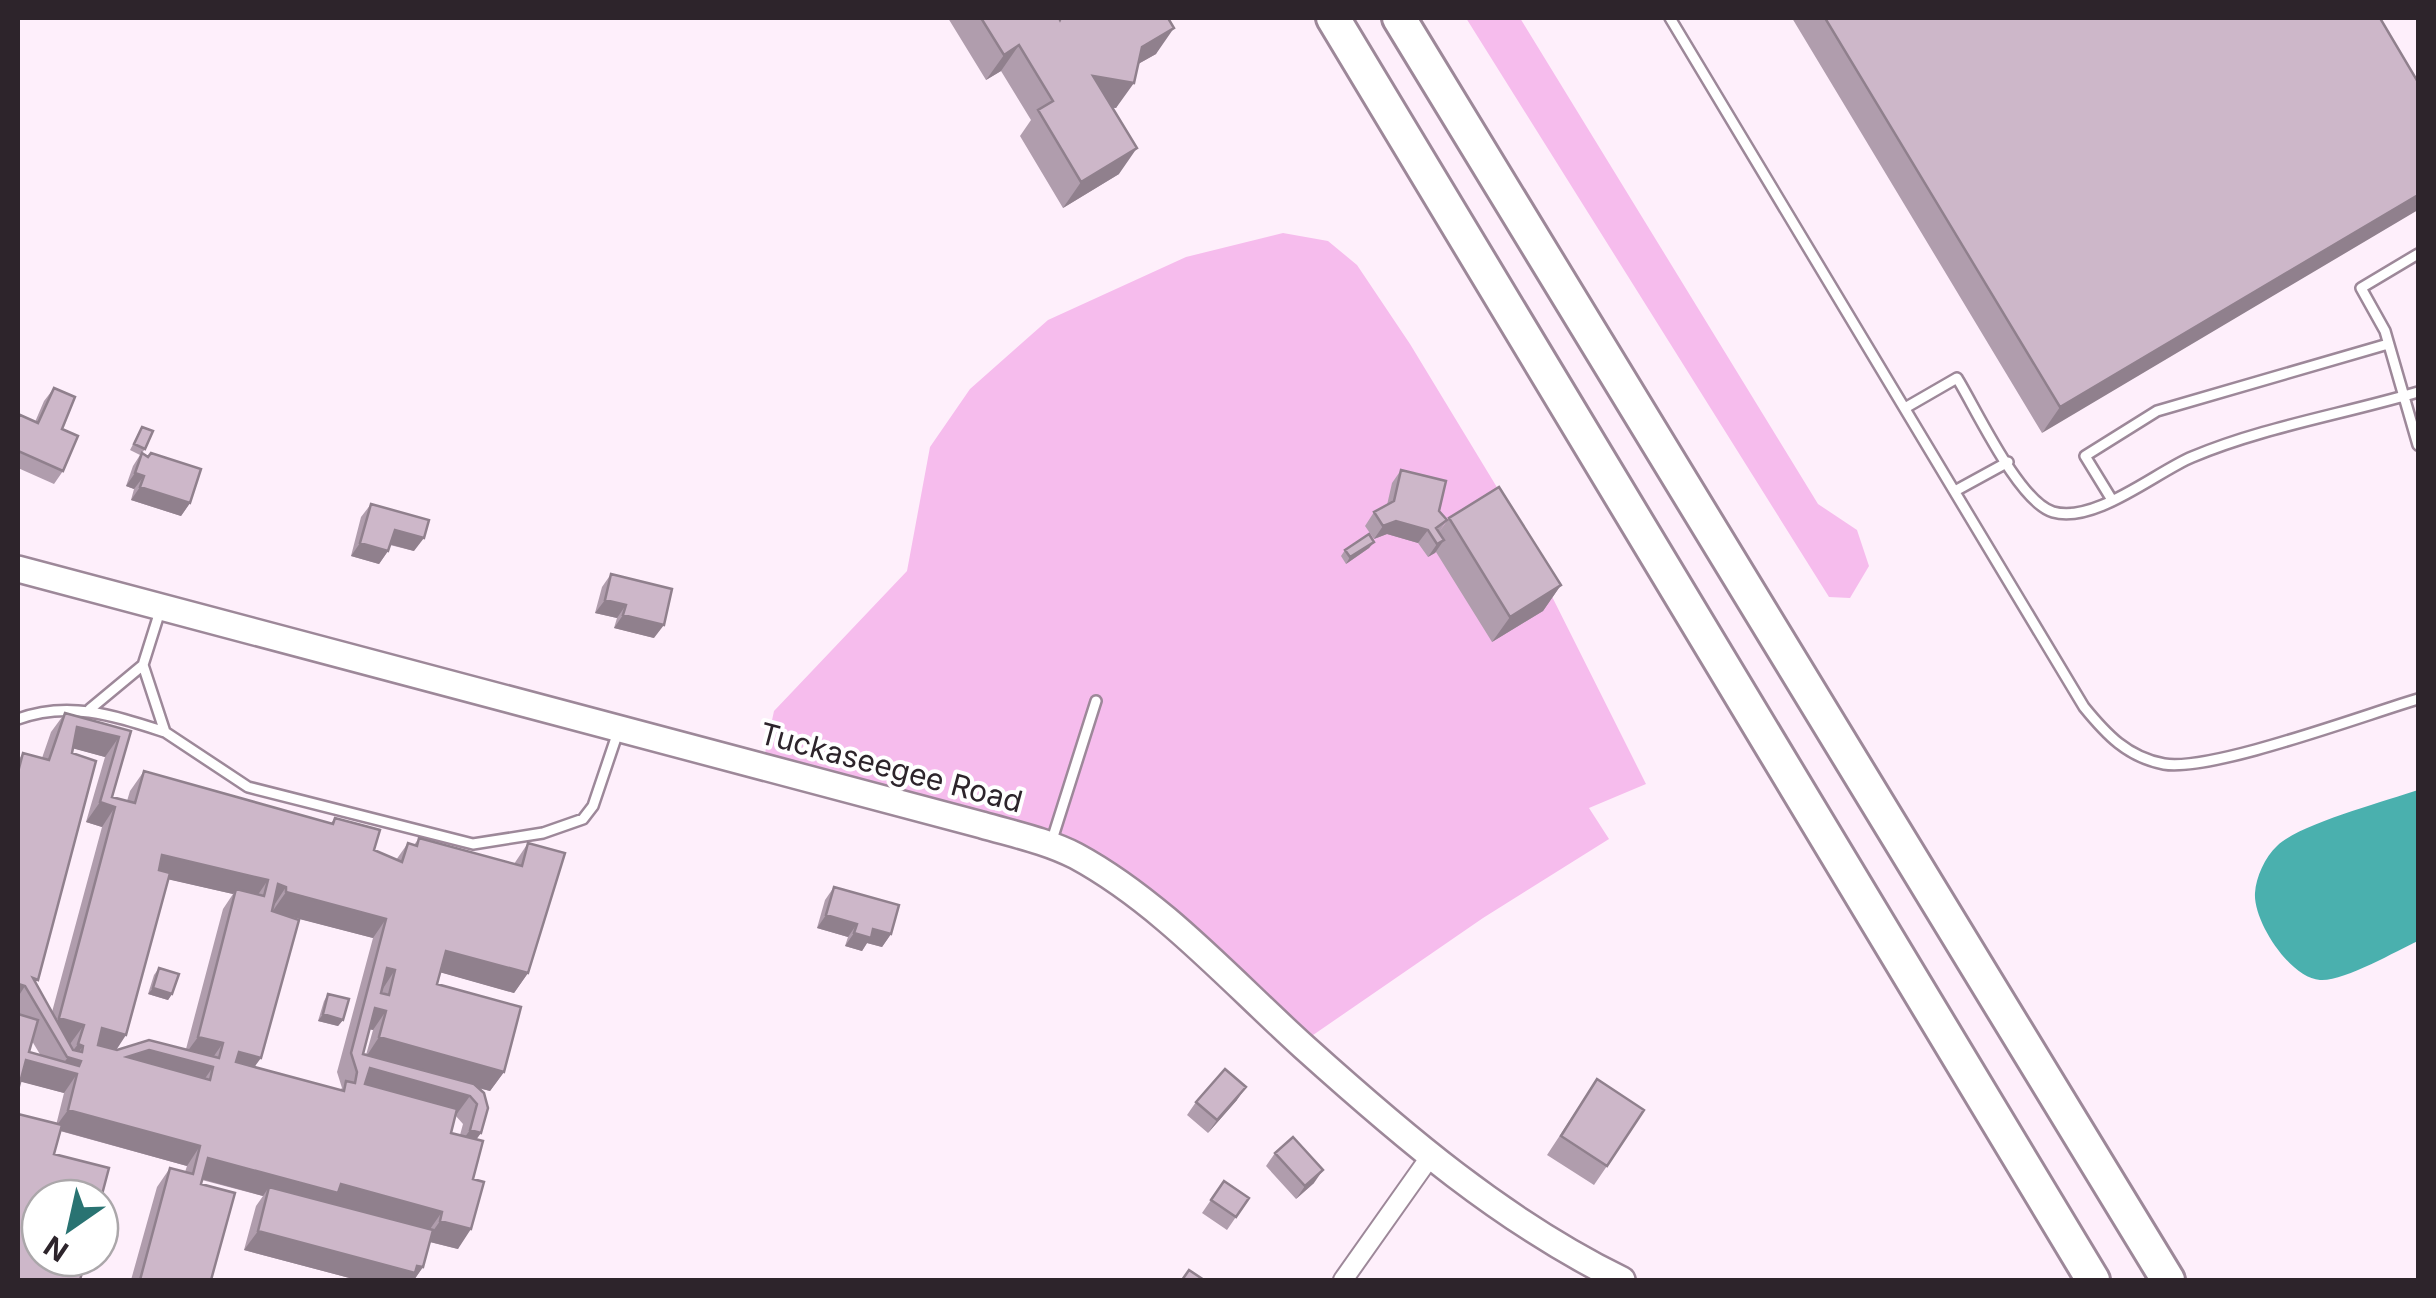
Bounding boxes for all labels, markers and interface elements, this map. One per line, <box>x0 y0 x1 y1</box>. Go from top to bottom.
street label: Tuckaseegee Road <box>756 715 1026 819</box>
north arrow <box>20 1178 120 1278</box>
text: N <box>38 1229 74 1269</box>

